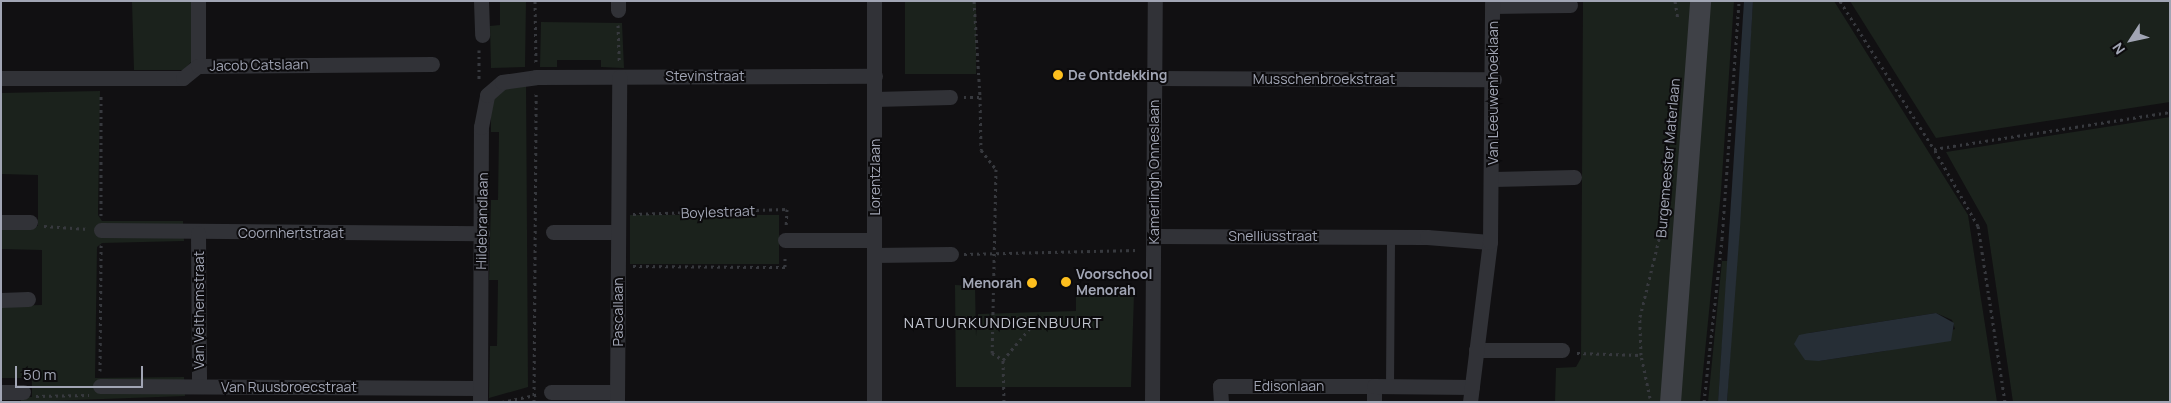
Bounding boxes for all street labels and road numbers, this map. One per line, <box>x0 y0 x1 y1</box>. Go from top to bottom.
street label: Van Leeuwenhoeklaan <box>1485 21 1501 165</box>
street label: Jacob Catslaan <box>209 56 309 74</box>
street label: Stevinstraat <box>665 68 745 84</box>
street label: Musschenbroekstraat <box>1253 71 1395 87</box>
street label: Burgemeester Materlaan <box>1653 78 1683 238</box>
street label: Kamerlingh Onneslaan <box>1146 100 1162 244</box>
street label: Lorentzlaan <box>867 139 883 215</box>
street label: Hildebrandlaan <box>473 172 491 270</box>
street label: Boylestraat <box>681 202 755 222</box>
street label: Coornhertstraat <box>238 225 344 241</box>
street label: Snelliusstraat <box>1228 228 1318 244</box>
street label: Van Velthemstraat <box>191 251 207 369</box>
street label: Pascallaan <box>610 277 626 347</box>
street label: Edisonlaan <box>1254 378 1324 394</box>
street label: Van Ruusbroecstraat <box>221 379 357 395</box>

